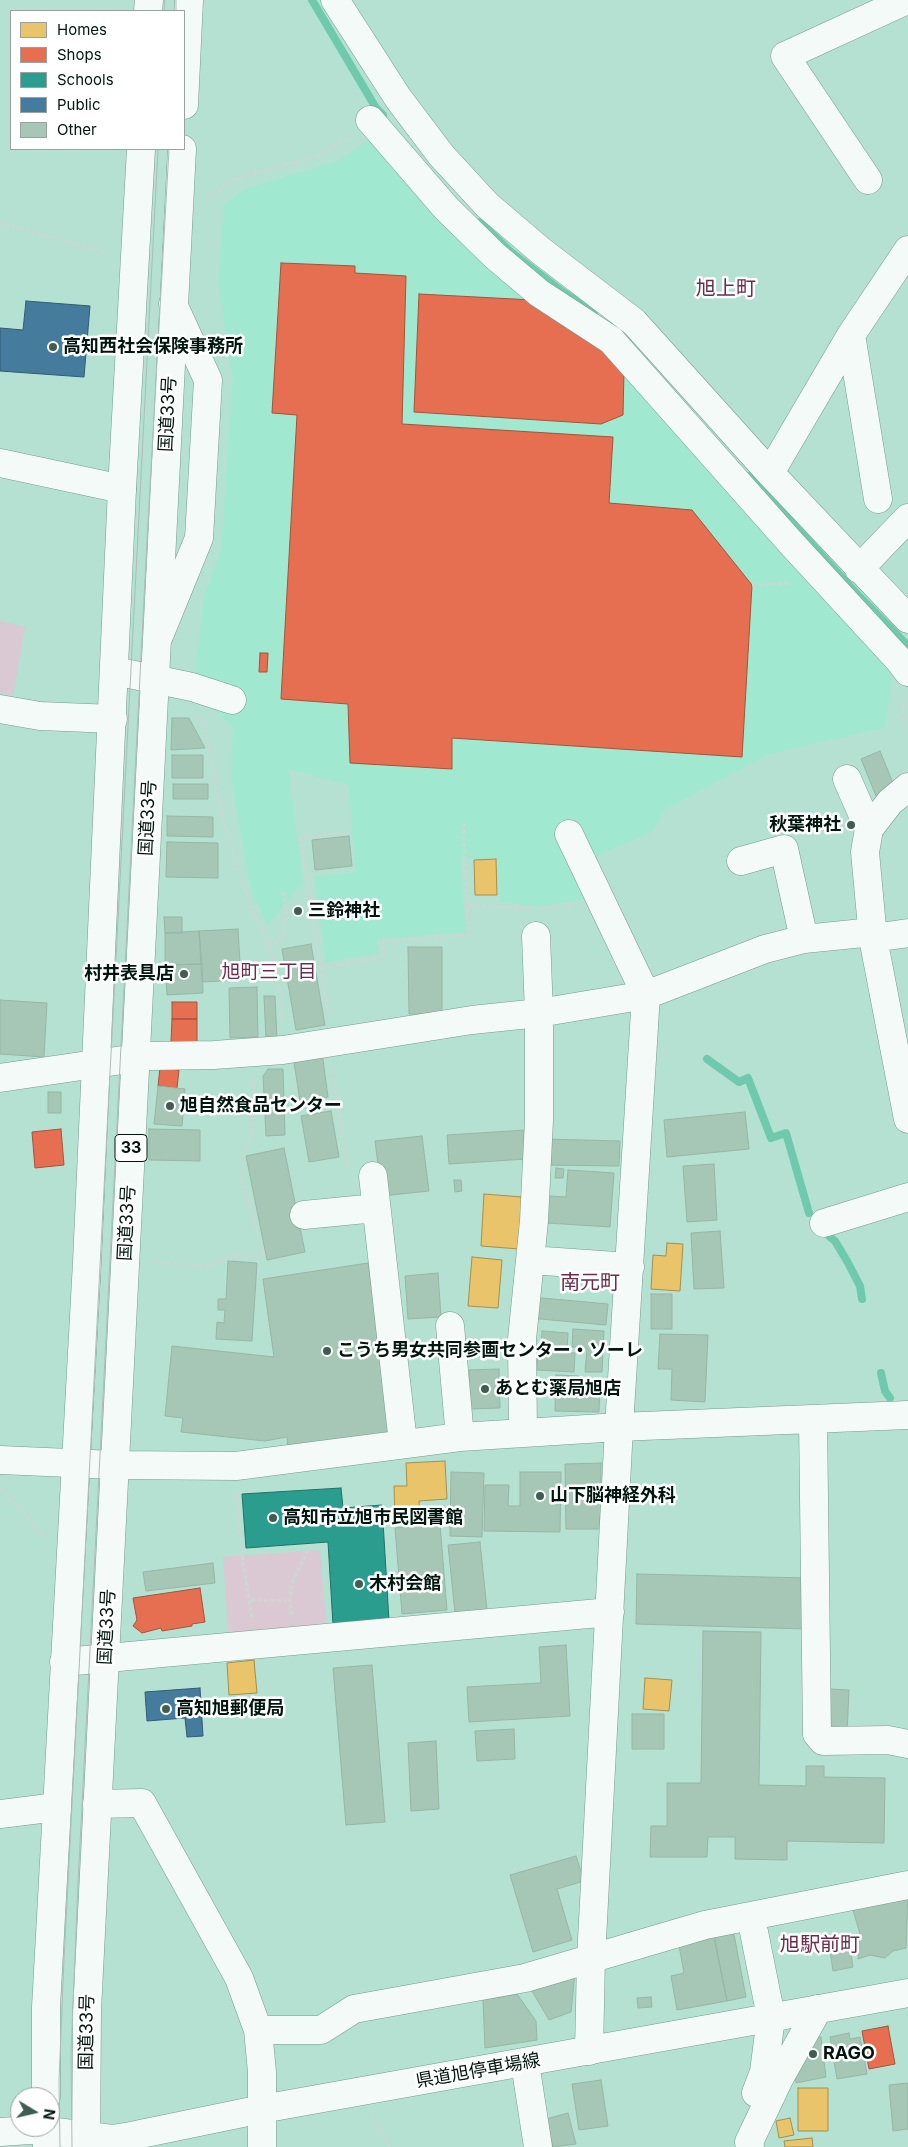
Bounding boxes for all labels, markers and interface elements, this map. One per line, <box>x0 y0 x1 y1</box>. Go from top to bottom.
legend <box>10 10 185 150</box>
text: Homes <box>57 20 107 39</box>
text: Shops <box>57 45 102 64</box>
text: Schools <box>57 70 114 89</box>
text: Public <box>57 95 100 114</box>
text: Other <box>57 120 97 139</box>
district label: 旭上町 <box>696 277 756 301</box>
place label: 高知西社会保険事務所 <box>63 336 243 358</box>
marker: 高知西社会保険事務所 <box>47 341 59 353</box>
street label: 国道33号 <box>155 375 181 453</box>
street label: 国道33号 <box>135 779 161 857</box>
place label: 秋葉神社 <box>769 814 841 836</box>
marker: 秋葉神社 <box>845 819 857 831</box>
place label: 三鈴神社 <box>308 900 380 922</box>
marker: 三鈴神社 <box>292 905 304 917</box>
district label: 旭町三丁目 <box>222 961 316 983</box>
place label: 村井表具店 <box>84 963 174 985</box>
marker: 村井表具店 <box>178 968 190 980</box>
place label: 旭自然食品センター <box>180 1095 342 1117</box>
marker: 旭自然食品センター <box>164 1100 176 1112</box>
road number: 33 <box>115 1134 147 1162</box>
street label: 国道33号 <box>114 1184 140 1262</box>
district label: 南元町 <box>560 1271 620 1295</box>
place label: こうち男女共同参画センター・ソーレ <box>337 1340 643 1362</box>
marker: こうち男女共同参画センター・ソーレ <box>321 1345 333 1357</box>
place label: あとむ薬局旭店 <box>495 1378 621 1400</box>
marker: あとむ薬局旭店 <box>479 1383 491 1395</box>
place label: 山下脳神経外科 <box>550 1485 676 1507</box>
marker: 山下脳神経外科 <box>534 1490 546 1502</box>
place label: 高知市立旭市民図書館 <box>283 1507 463 1529</box>
marker: 高知市立旭市民図書館 <box>267 1512 279 1524</box>
place label: 木村会館 <box>369 1573 441 1595</box>
marker: 木村会館 <box>353 1578 365 1590</box>
street label: 国道33号 <box>94 1588 120 1666</box>
place label: 高知旭郵便局 <box>176 1698 284 1720</box>
marker: 高知旭郵便局 <box>160 1703 172 1715</box>
district label: 旭駅前町 <box>780 1933 860 1957</box>
street label: 国道33号 <box>76 1994 98 2070</box>
place label: RAGO <box>823 2043 875 2065</box>
marker: RAGO <box>807 2048 819 2060</box>
street label: 県道旭停車場線 <box>414 2049 542 2093</box>
north arrow <box>10 2087 60 2137</box>
text: N <box>40 2108 59 2121</box>

